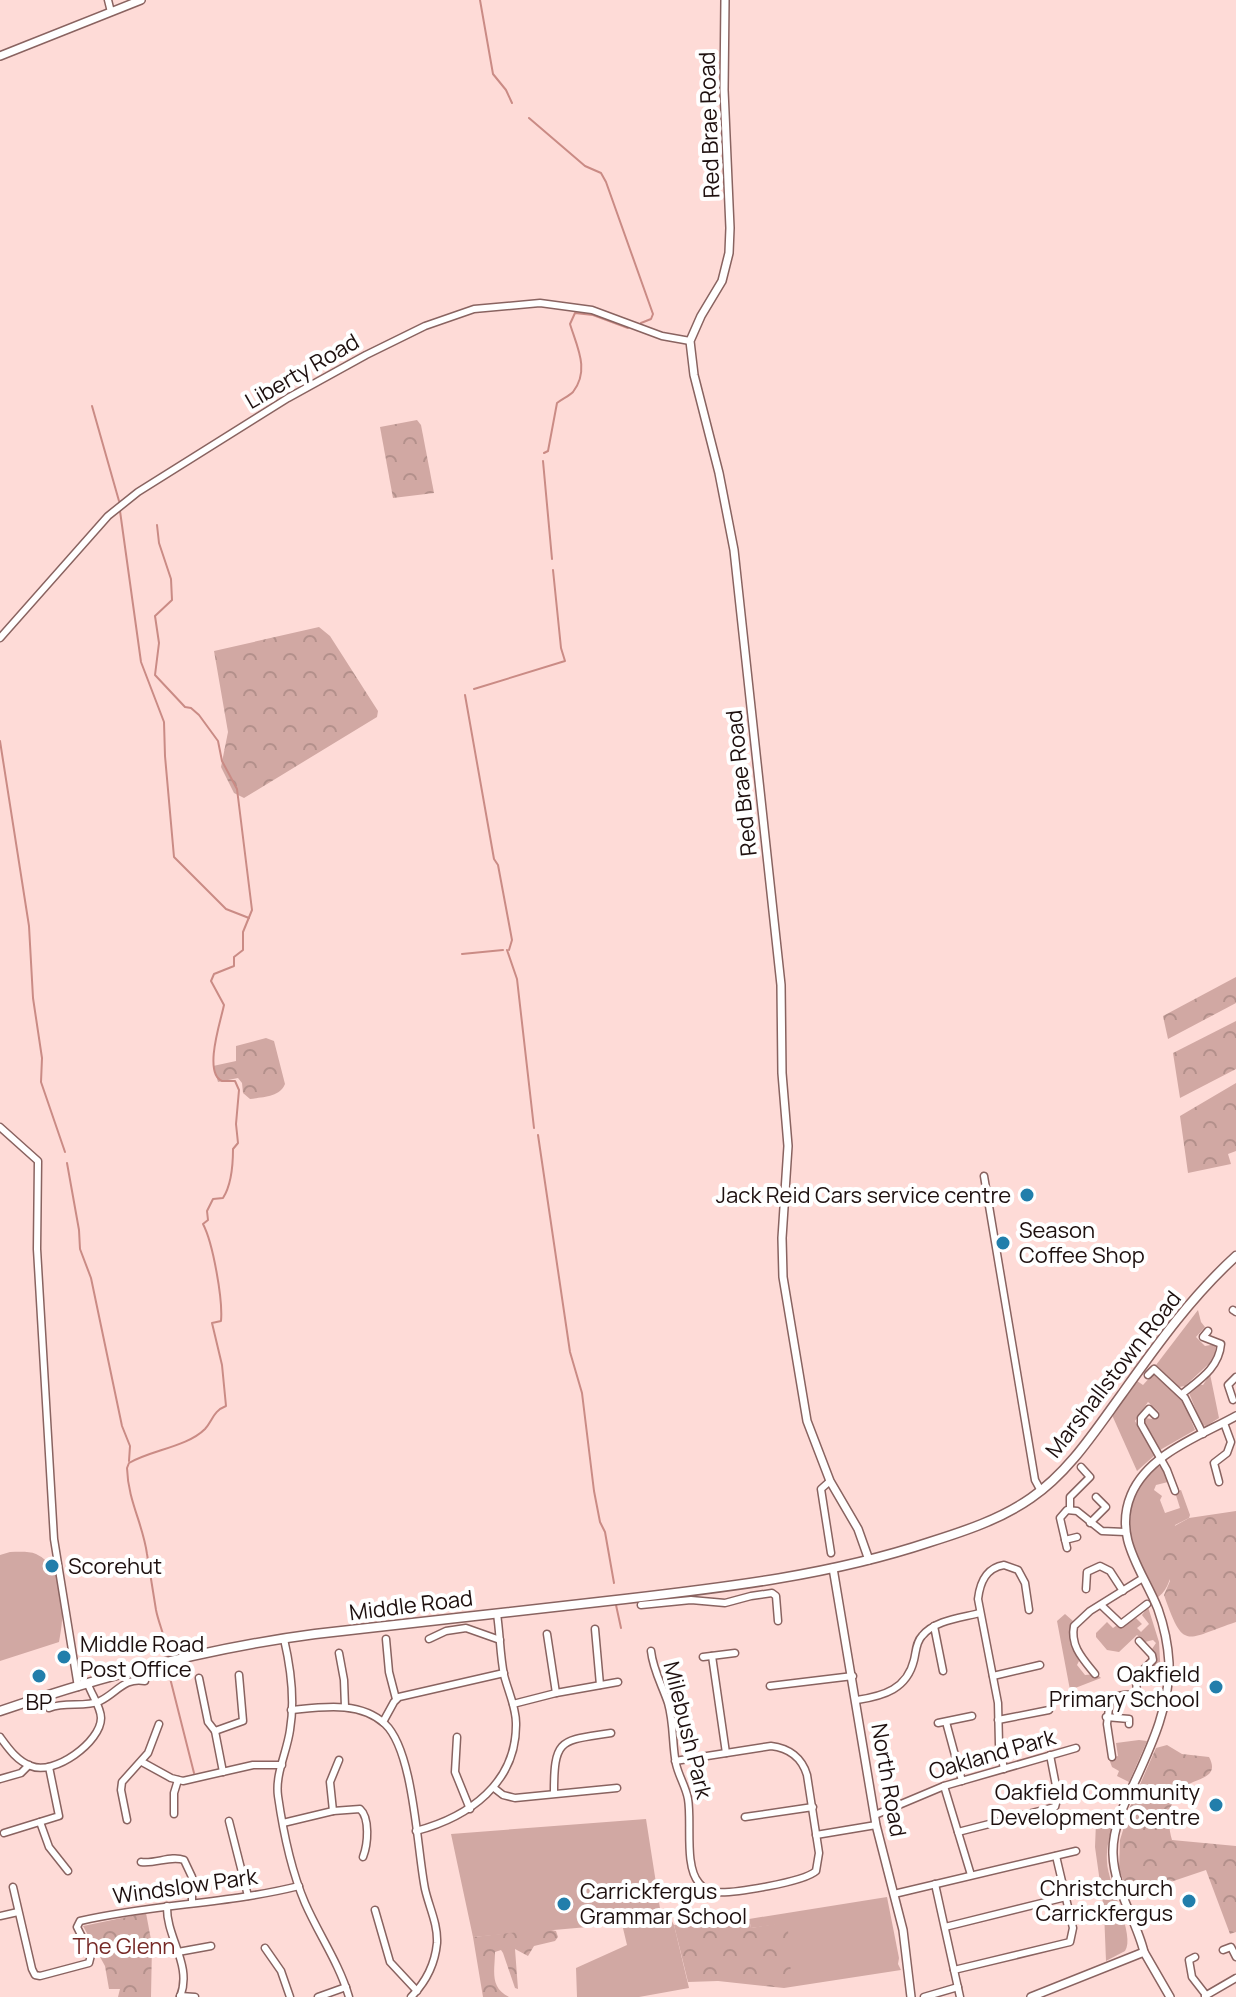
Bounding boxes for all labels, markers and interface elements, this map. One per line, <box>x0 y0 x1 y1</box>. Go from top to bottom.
street label: Red Brae Road <box>691 51 727 199</box>
street label: Liberty Road <box>240 326 364 416</box>
street label: Red Brae Road <box>718 708 764 858</box>
place label: Jack Reid Cars service centre <box>716 1180 1011 1210</box>
marker: Jack Reid Cars service centre <box>1018 1186 1036 1204</box>
place label: Season Coffee Shop <box>1019 1215 1145 1270</box>
marker: Season Coffee Shop <box>994 1234 1012 1252</box>
street label: Marshallstown Road <box>1038 1284 1188 1464</box>
place label: Scorehut <box>68 1551 162 1581</box>
marker: Scorehut <box>43 1557 61 1575</box>
street label: Middle Road <box>348 1583 474 1627</box>
place label: Middle Road Post Office <box>80 1629 204 1684</box>
marker: Middle Road Post Office <box>55 1648 73 1666</box>
street label: Milebush Park <box>656 1658 720 1803</box>
place label: Oakfield Primary School <box>1049 1659 1200 1714</box>
marker: BP <box>30 1667 48 1685</box>
marker: Oakfield Primary School <box>1207 1678 1225 1696</box>
place label: BP <box>26 1687 52 1717</box>
street label: North Road <box>864 1721 914 1839</box>
street label: Oakland Park <box>925 1721 1060 1786</box>
place label: Oakfield Community Development Centre <box>990 1777 1200 1832</box>
marker: Oakfield Community Development Centre <box>1207 1796 1225 1814</box>
street label: Windslow Park <box>111 1861 260 1911</box>
place label: Christchurch Carrickfergus <box>1036 1873 1173 1928</box>
place label: Carrickfergus Grammar School <box>580 1876 747 1931</box>
marker: Christchurch Carrickfergus <box>1180 1892 1198 1910</box>
marker: Carrickfergus Grammar School <box>555 1895 573 1913</box>
park label: The Glenn <box>73 1931 175 1961</box>

